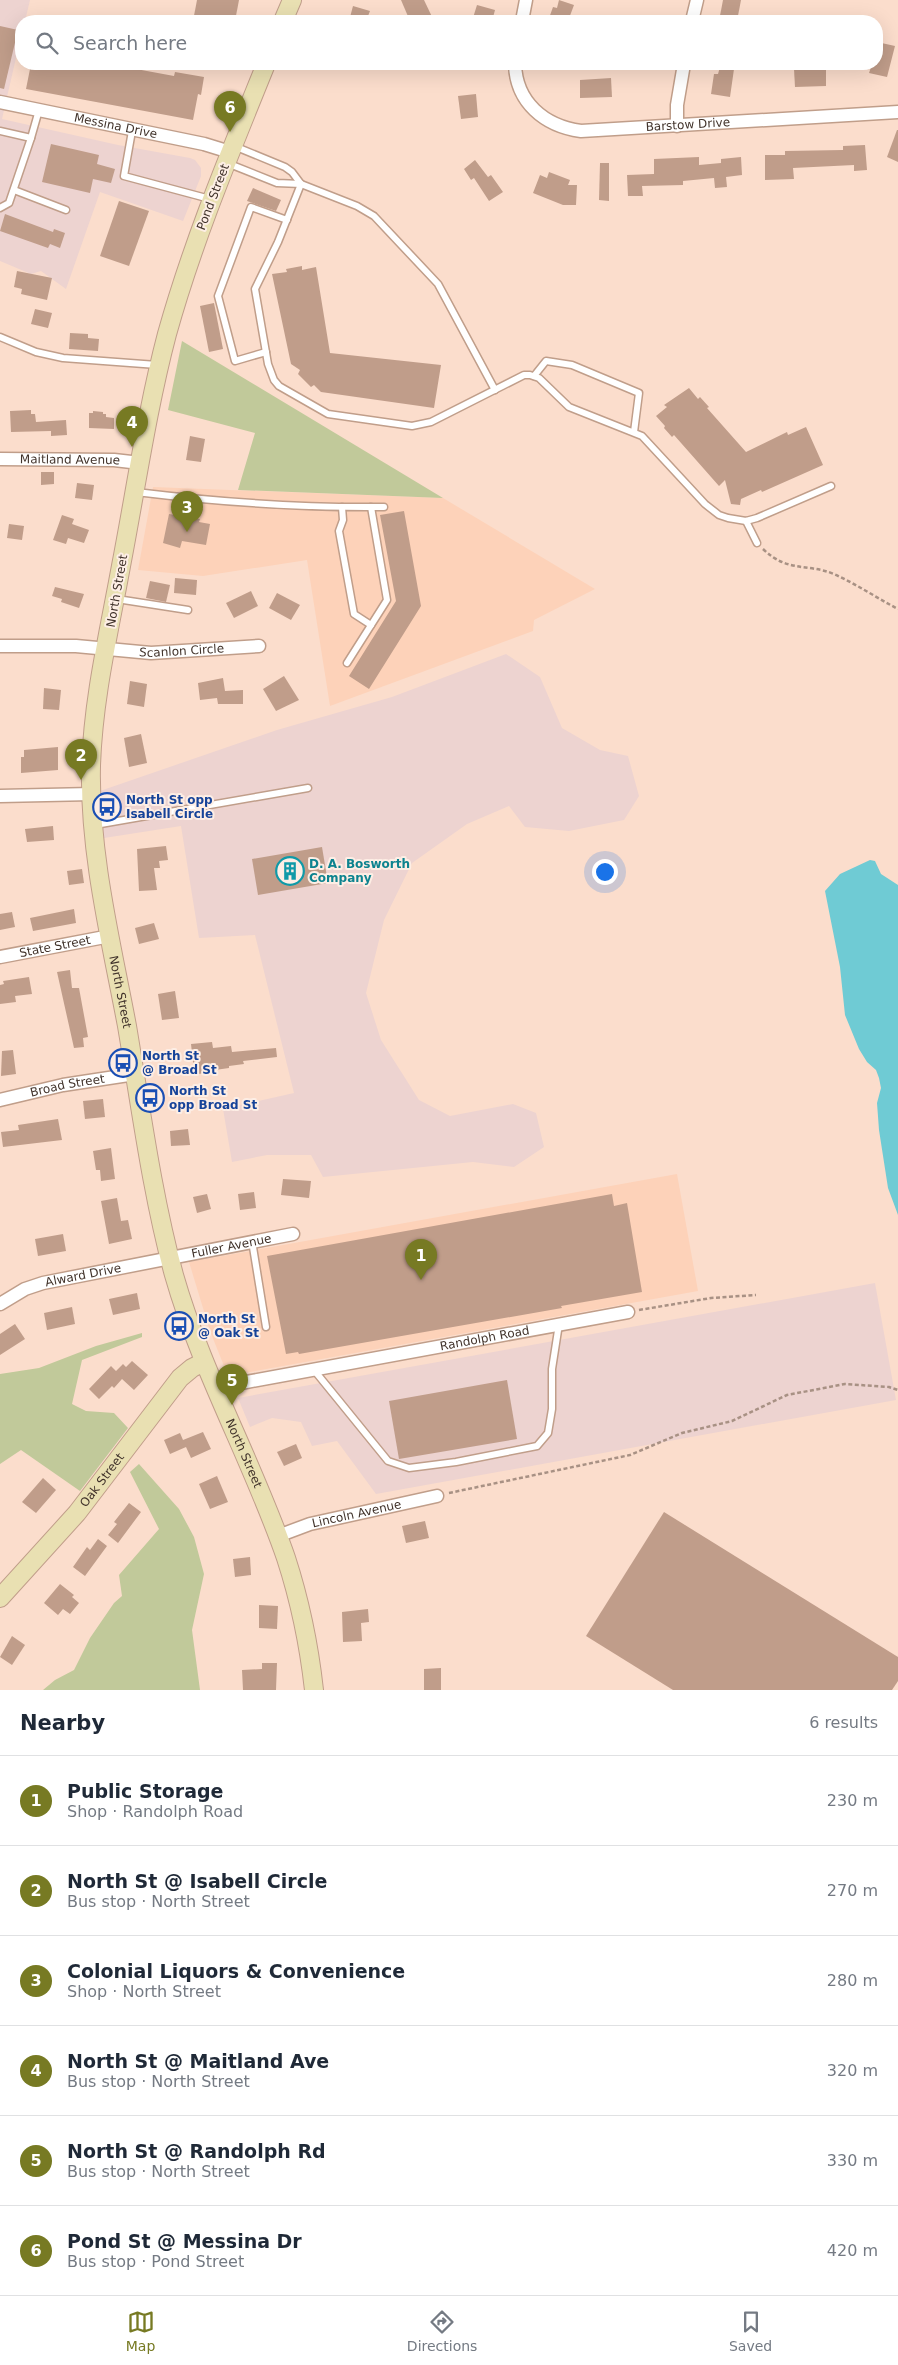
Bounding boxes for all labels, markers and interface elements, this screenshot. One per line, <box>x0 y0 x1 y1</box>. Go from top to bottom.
search box <box>15 15 883 70</box>
icon: search <box>33 29 61 57</box>
text: Search here <box>73 32 187 54</box>
pin: 6 <box>214 91 246 132</box>
street label: Messina Drive <box>73 110 158 141</box>
street label: Barstow Drive <box>645 115 730 134</box>
street label: Pond Street <box>194 162 232 232</box>
pin: 4 <box>116 406 148 447</box>
street label: Maitland Avenue <box>20 452 121 468</box>
pin: 3 <box>171 491 203 532</box>
street label: North Street <box>104 553 130 629</box>
street label: Scanlon Circle <box>139 641 225 660</box>
pin: 2 <box>65 739 97 780</box>
bus stop icon: North St opp Isabell Circle <box>92 792 122 822</box>
place label: North St opp Isabell Circle <box>126 793 213 821</box>
building icon: D. A. Bosworth Company <box>275 856 305 886</box>
place label: D. A. Bosworth Company <box>309 857 410 885</box>
your location <box>592 859 618 885</box>
street label: State Street <box>18 933 92 960</box>
street label: North Street <box>106 954 134 1030</box>
bus stop icon: North St @ Broad St <box>108 1048 138 1078</box>
place label: North St @ Broad St <box>142 1049 217 1077</box>
street label: Broad Street <box>29 1072 106 1100</box>
bus stop icon: North St opp Broad St <box>135 1083 165 1113</box>
place label: North St opp Broad St <box>169 1084 257 1112</box>
street label: Fuller Avenue <box>190 1231 273 1261</box>
pin: 1 <box>405 1239 437 1280</box>
street label: Alward Drive <box>44 1261 122 1289</box>
bus stop icon: North St @ Oak St <box>164 1311 194 1341</box>
place label: North St @ Oak St <box>198 1312 259 1340</box>
street label: Randolph Road <box>439 1323 530 1353</box>
pin: 5 <box>216 1364 248 1405</box>
street label: North Street <box>223 1417 265 1490</box>
street label: Oak Street <box>77 1450 127 1510</box>
street label: Lincoln Avenue <box>311 1497 403 1530</box>
text: Nearby <box>20 1711 105 1735</box>
text: 6 results <box>809 1713 878 1732</box>
text: Public Storage <box>67 1780 223 1802</box>
text: 1 <box>30 1791 42 1810</box>
text: 230 m <box>827 1791 878 1810</box>
text: Shop · Randolph Road <box>67 1802 243 1821</box>
text: North St @ Isabell Circle <box>67 1870 327 1892</box>
text: 2 <box>30 1881 42 1900</box>
text: 270 m <box>827 1881 878 1900</box>
text: Bus stop · North Street <box>67 1892 250 1911</box>
text: Colonial Liquors & Convenience <box>67 1960 405 1982</box>
text: 3 <box>30 1971 42 1990</box>
text: 280 m <box>827 1971 878 1990</box>
text: Shop · North Street <box>67 1982 221 2001</box>
text: North St @ Maitland Ave <box>67 2050 329 2072</box>
text: 4 <box>30 2061 42 2080</box>
text: 320 m <box>827 2061 878 2080</box>
text: Bus stop · North Street <box>67 2072 250 2091</box>
text: North St @ Randolph Rd <box>67 2140 326 2162</box>
text: 5 <box>30 2151 42 2170</box>
text: 330 m <box>827 2151 878 2170</box>
text: Bus stop · North Street <box>67 2162 250 2181</box>
text: Pond St @ Messina Dr <box>67 2230 302 2252</box>
text: 6 <box>30 2241 42 2260</box>
text: 420 m <box>827 2241 878 2260</box>
text: Bus stop · Pond Street <box>67 2252 244 2271</box>
tab: Map <box>126 2308 155 2354</box>
tab: Directions <box>407 2308 477 2354</box>
tab: Saved <box>729 2308 772 2354</box>

